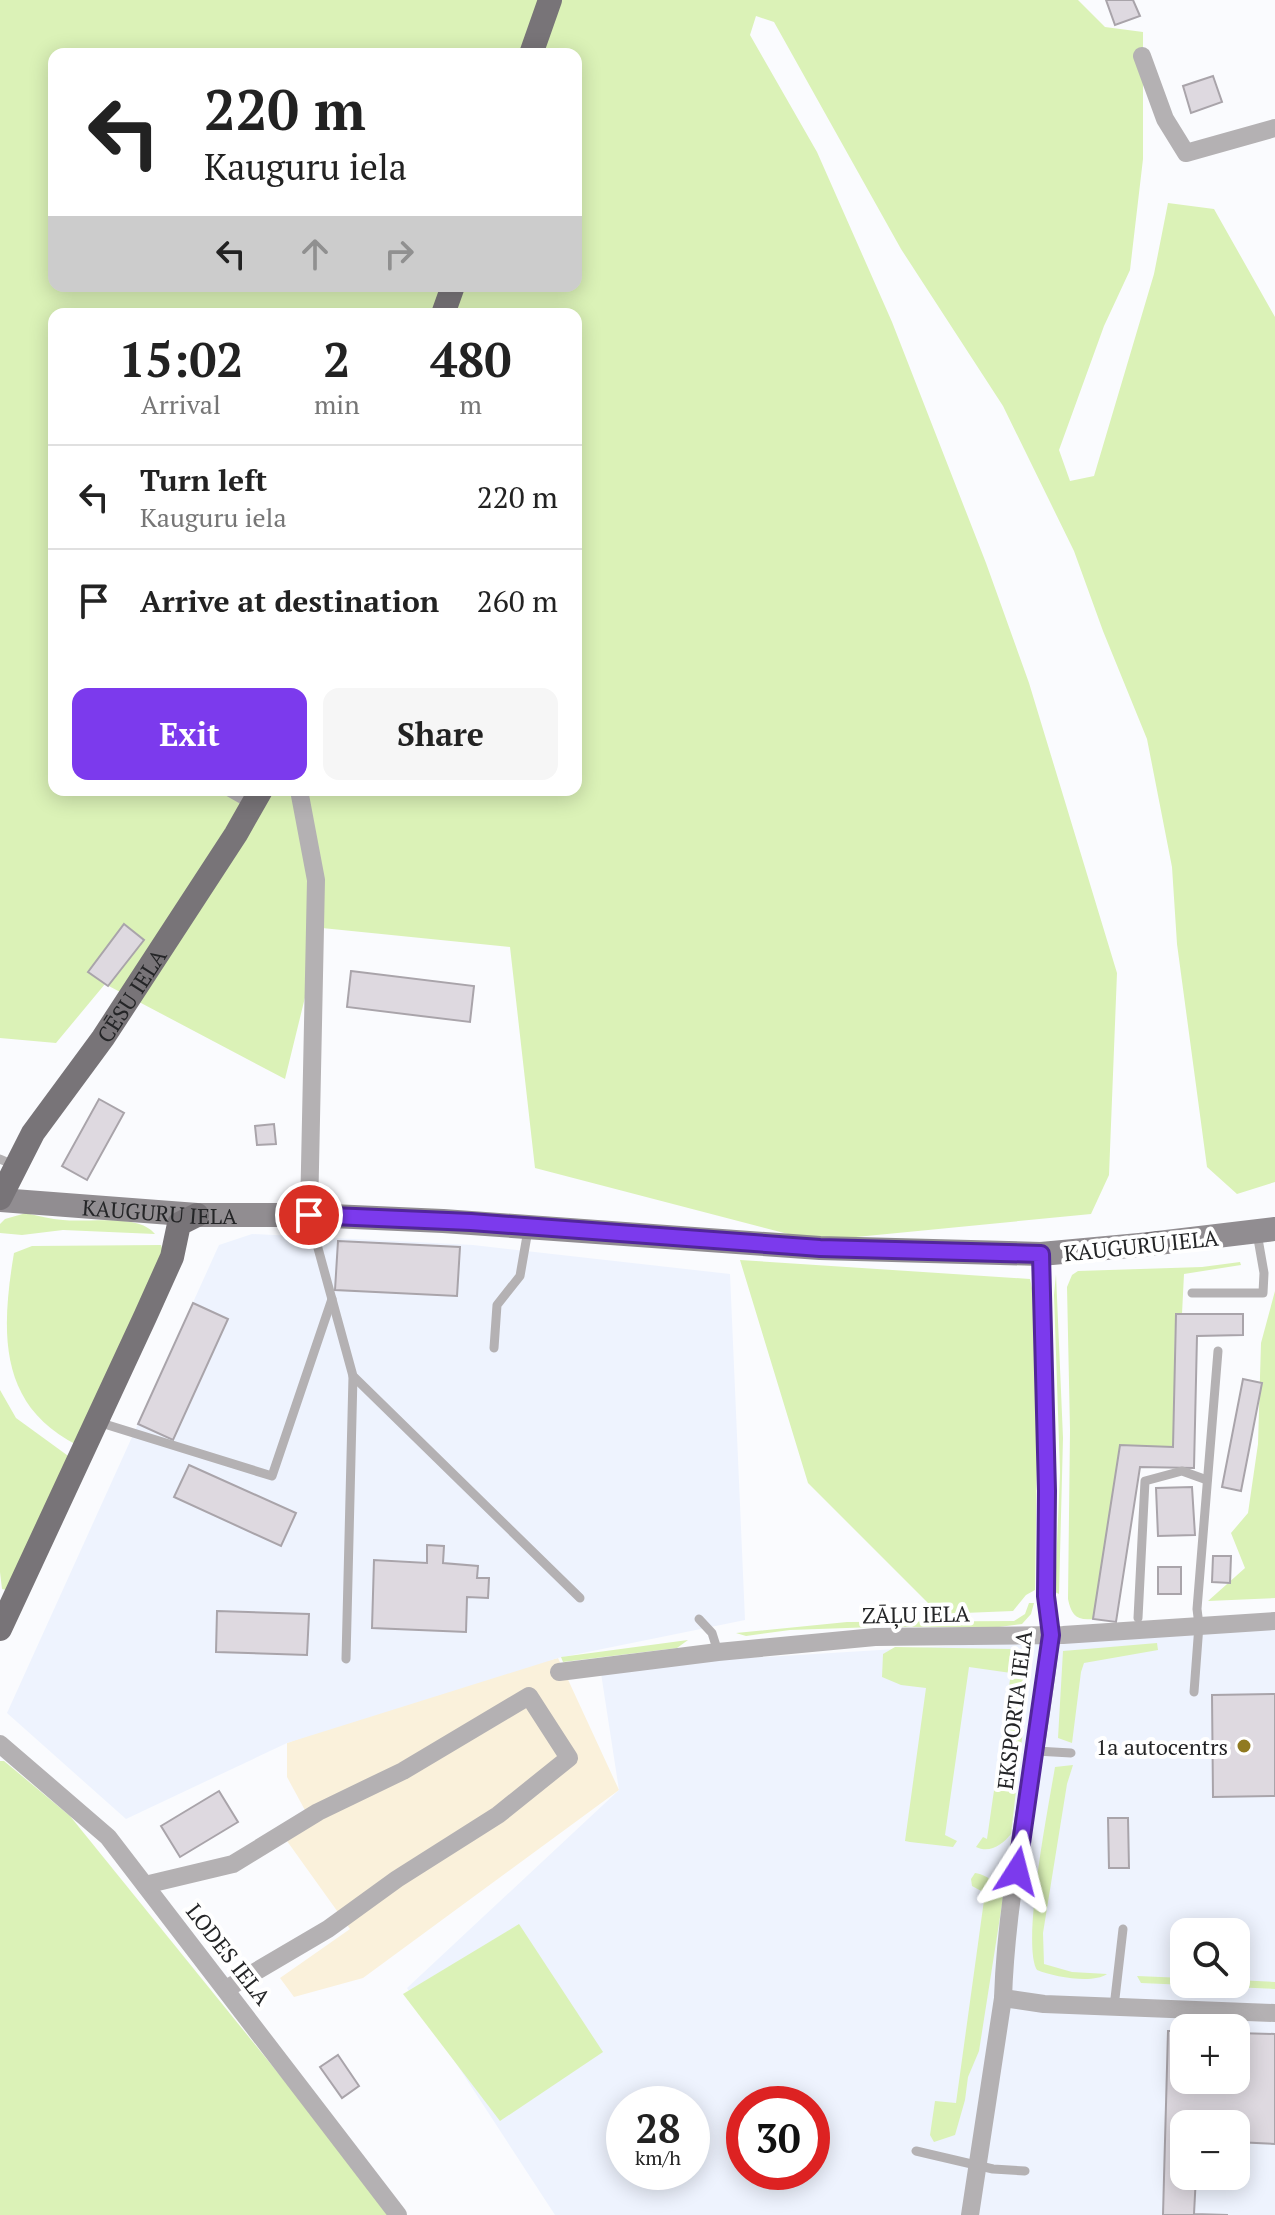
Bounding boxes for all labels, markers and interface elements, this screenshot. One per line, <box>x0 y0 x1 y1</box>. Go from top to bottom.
text: 220 m <box>204 72 366 146</box>
icon: left <box>72 80 176 184</box>
text: Kauguru iela <box>204 143 407 190</box>
icon: left <box>209 232 253 276</box>
icon: ahead <box>293 232 337 276</box>
icon: right <box>377 232 421 276</box>
text: 15:02 <box>118 327 243 391</box>
text: 2 <box>323 327 350 391</box>
text: 480 <box>430 327 512 391</box>
text: Arrival <box>141 387 221 421</box>
text: min <box>314 387 360 421</box>
text: m <box>460 387 482 421</box>
text: Turn left <box>140 460 267 500</box>
icon: left <box>72 475 116 519</box>
text: 220 m <box>477 477 558 517</box>
text: Kauguru iela <box>140 500 287 534</box>
icon: arrive <box>72 579 116 623</box>
text: Arrive at destination <box>140 581 439 621</box>
text: 260 m <box>477 581 558 621</box>
button: Exit <box>72 688 307 780</box>
button: Share <box>323 688 558 780</box>
street label: CĒSU IELA <box>90 942 173 1048</box>
pin <box>275 1181 343 1249</box>
street label: KAUGURU IELA <box>81 1192 238 1230</box>
icon: arrive <box>287 1193 331 1237</box>
street label: KAUGURU IELA <box>1062 1222 1221 1268</box>
street label: ZĀĻU IELA <box>862 1599 971 1629</box>
street label: EKSPORTA IELA <box>990 1628 1038 1791</box>
place label: 1a autocentrs <box>1096 1732 1228 1761</box>
marker: 1a autocentrs <box>1235 1737 1253 1755</box>
position arrow <box>975 1829 1059 1913</box>
street label: LODES IELA <box>180 1897 278 2011</box>
map controls <box>1170 1918 1250 2190</box>
button: search <box>1170 1918 1250 1998</box>
button: + <box>1170 2014 1250 2094</box>
speed limit sign: 30 <box>726 2086 830 2190</box>
text: 28 <box>635 2101 681 2154</box>
button: − <box>1170 2110 1250 2190</box>
text: km/h <box>635 2144 681 2171</box>

